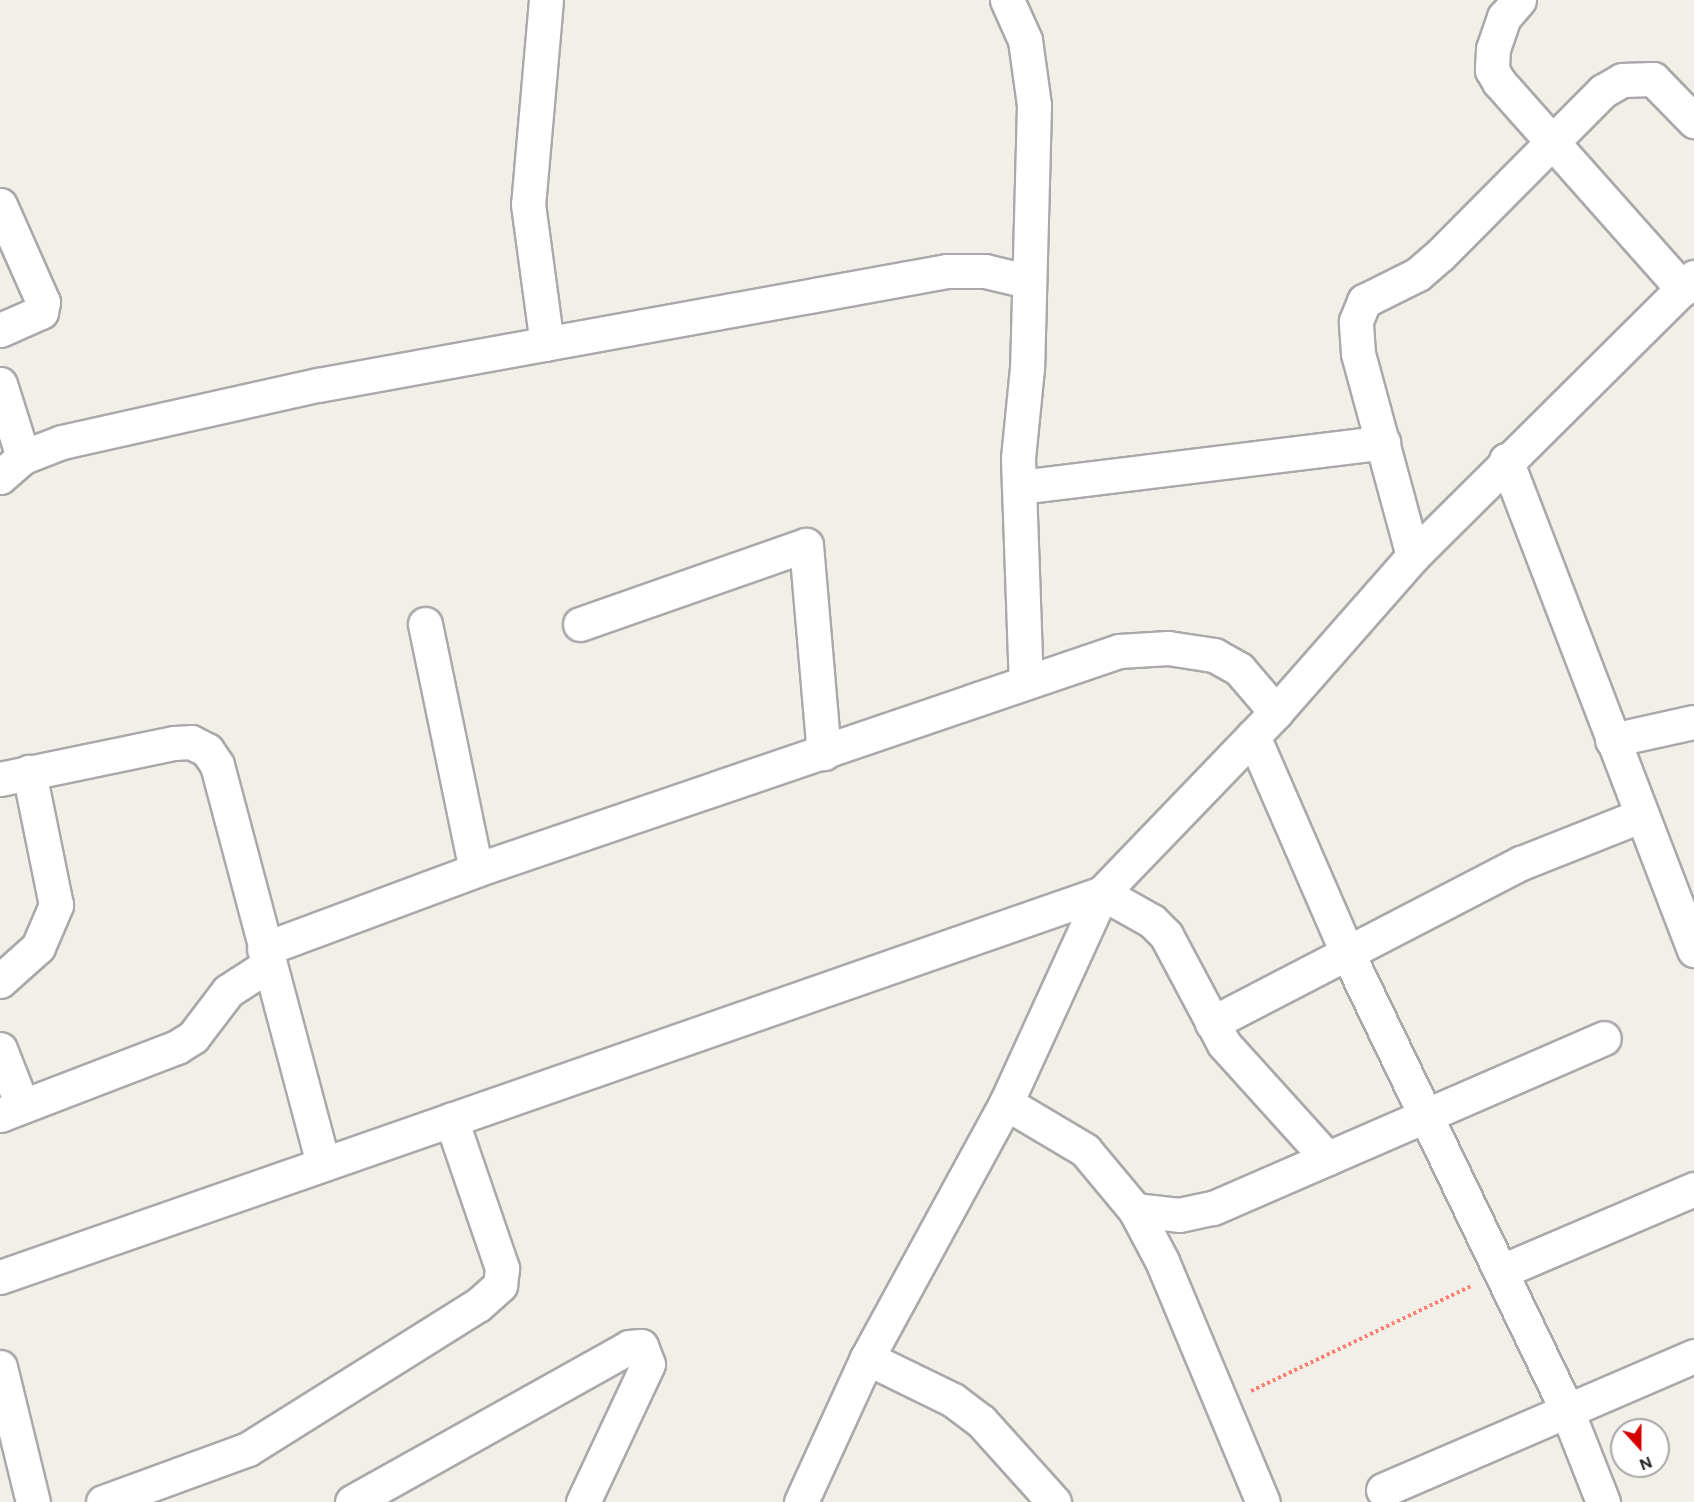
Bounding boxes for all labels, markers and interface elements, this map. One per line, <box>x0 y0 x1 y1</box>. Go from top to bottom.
north arrow <box>1610 1418 1670 1478</box>
text: N <box>1637 1452 1655 1475</box>

